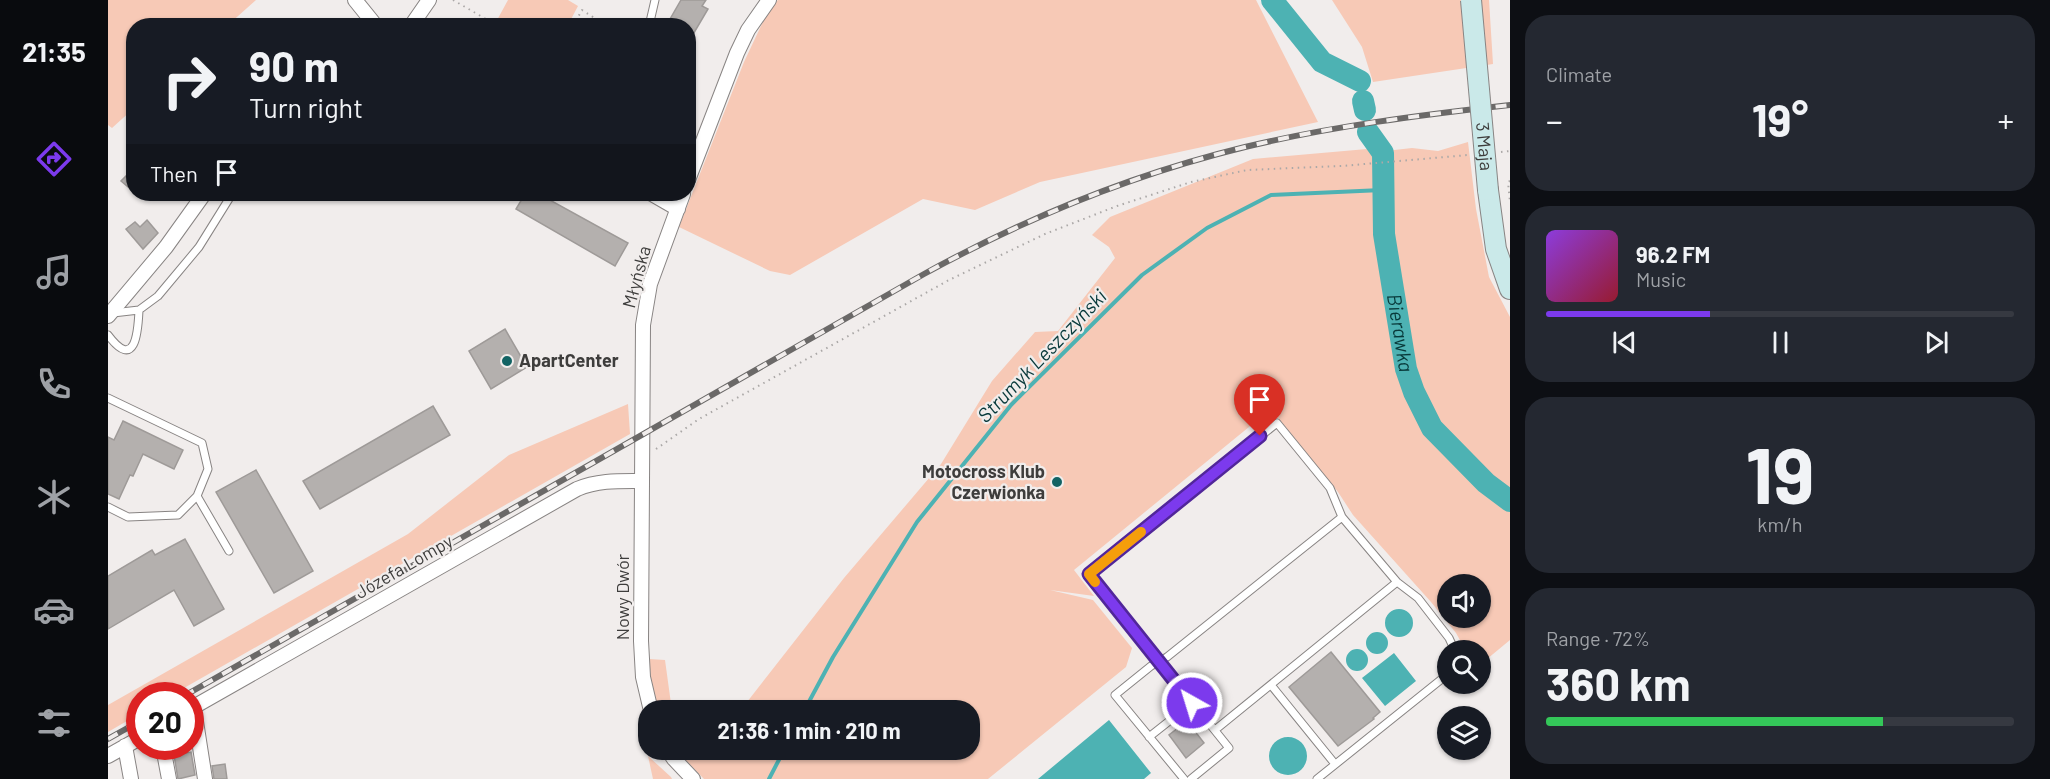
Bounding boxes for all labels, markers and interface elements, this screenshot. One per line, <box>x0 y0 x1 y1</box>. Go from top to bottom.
text: 21:35 <box>22 35 86 67</box>
text: 90 m <box>249 40 339 90</box>
icon: right <box>150 42 228 120</box>
text: Climate <box>1546 62 1612 86</box>
text: Turn right <box>249 91 363 123</box>
text: 19° <box>1752 92 1808 146</box>
text: − <box>1546 100 1563 140</box>
text: + <box>1998 100 2014 140</box>
street label: 3 Maja <box>1472 121 1498 172</box>
icon: directions <box>33 138 75 180</box>
icon: arrive <box>210 156 243 189</box>
text: Then <box>150 160 198 186</box>
text: 96.2 FM <box>1636 241 1710 267</box>
street label: Młyńska <box>617 243 655 310</box>
icon: music <box>33 251 75 293</box>
text: Music <box>1636 267 1686 291</box>
water label: Strumyk Leszczyński <box>972 284 1111 427</box>
water label: Bierawka <box>1383 292 1419 374</box>
icon: previous <box>1608 326 1641 359</box>
icon: pause <box>1764 326 1797 359</box>
icon: next <box>1920 326 1953 359</box>
place label: ApartCenter <box>519 349 619 371</box>
marker: ApartCenter <box>500 354 514 368</box>
icon: phone <box>33 363 75 405</box>
pin <box>1234 374 1285 436</box>
icon: arrive <box>1243 383 1276 416</box>
text: 19 <box>1745 426 1815 520</box>
place label: Motocross Klub Czerwionka <box>922 460 1045 503</box>
marker: Motocross Klub Czerwionka <box>1050 475 1064 489</box>
icon: climate <box>33 476 75 518</box>
text: km/h <box>1757 512 1803 536</box>
street label: Józefa Lompy <box>351 529 456 603</box>
street label: Nowy Dwór <box>611 553 633 640</box>
map controls <box>1437 574 1491 760</box>
button: sound <box>1437 574 1491 628</box>
icon: car <box>33 589 75 631</box>
text: Range · 72% <box>1546 626 1650 650</box>
button: search <box>1437 640 1491 694</box>
text: 360 km <box>1546 656 1691 710</box>
position arrow <box>1160 671 1224 735</box>
speed limit sign: 20 <box>126 682 204 760</box>
icon: filters <box>33 702 75 744</box>
button: layers <box>1437 706 1491 760</box>
text: 21:36 · 1 min · 210 m <box>717 717 901 743</box>

